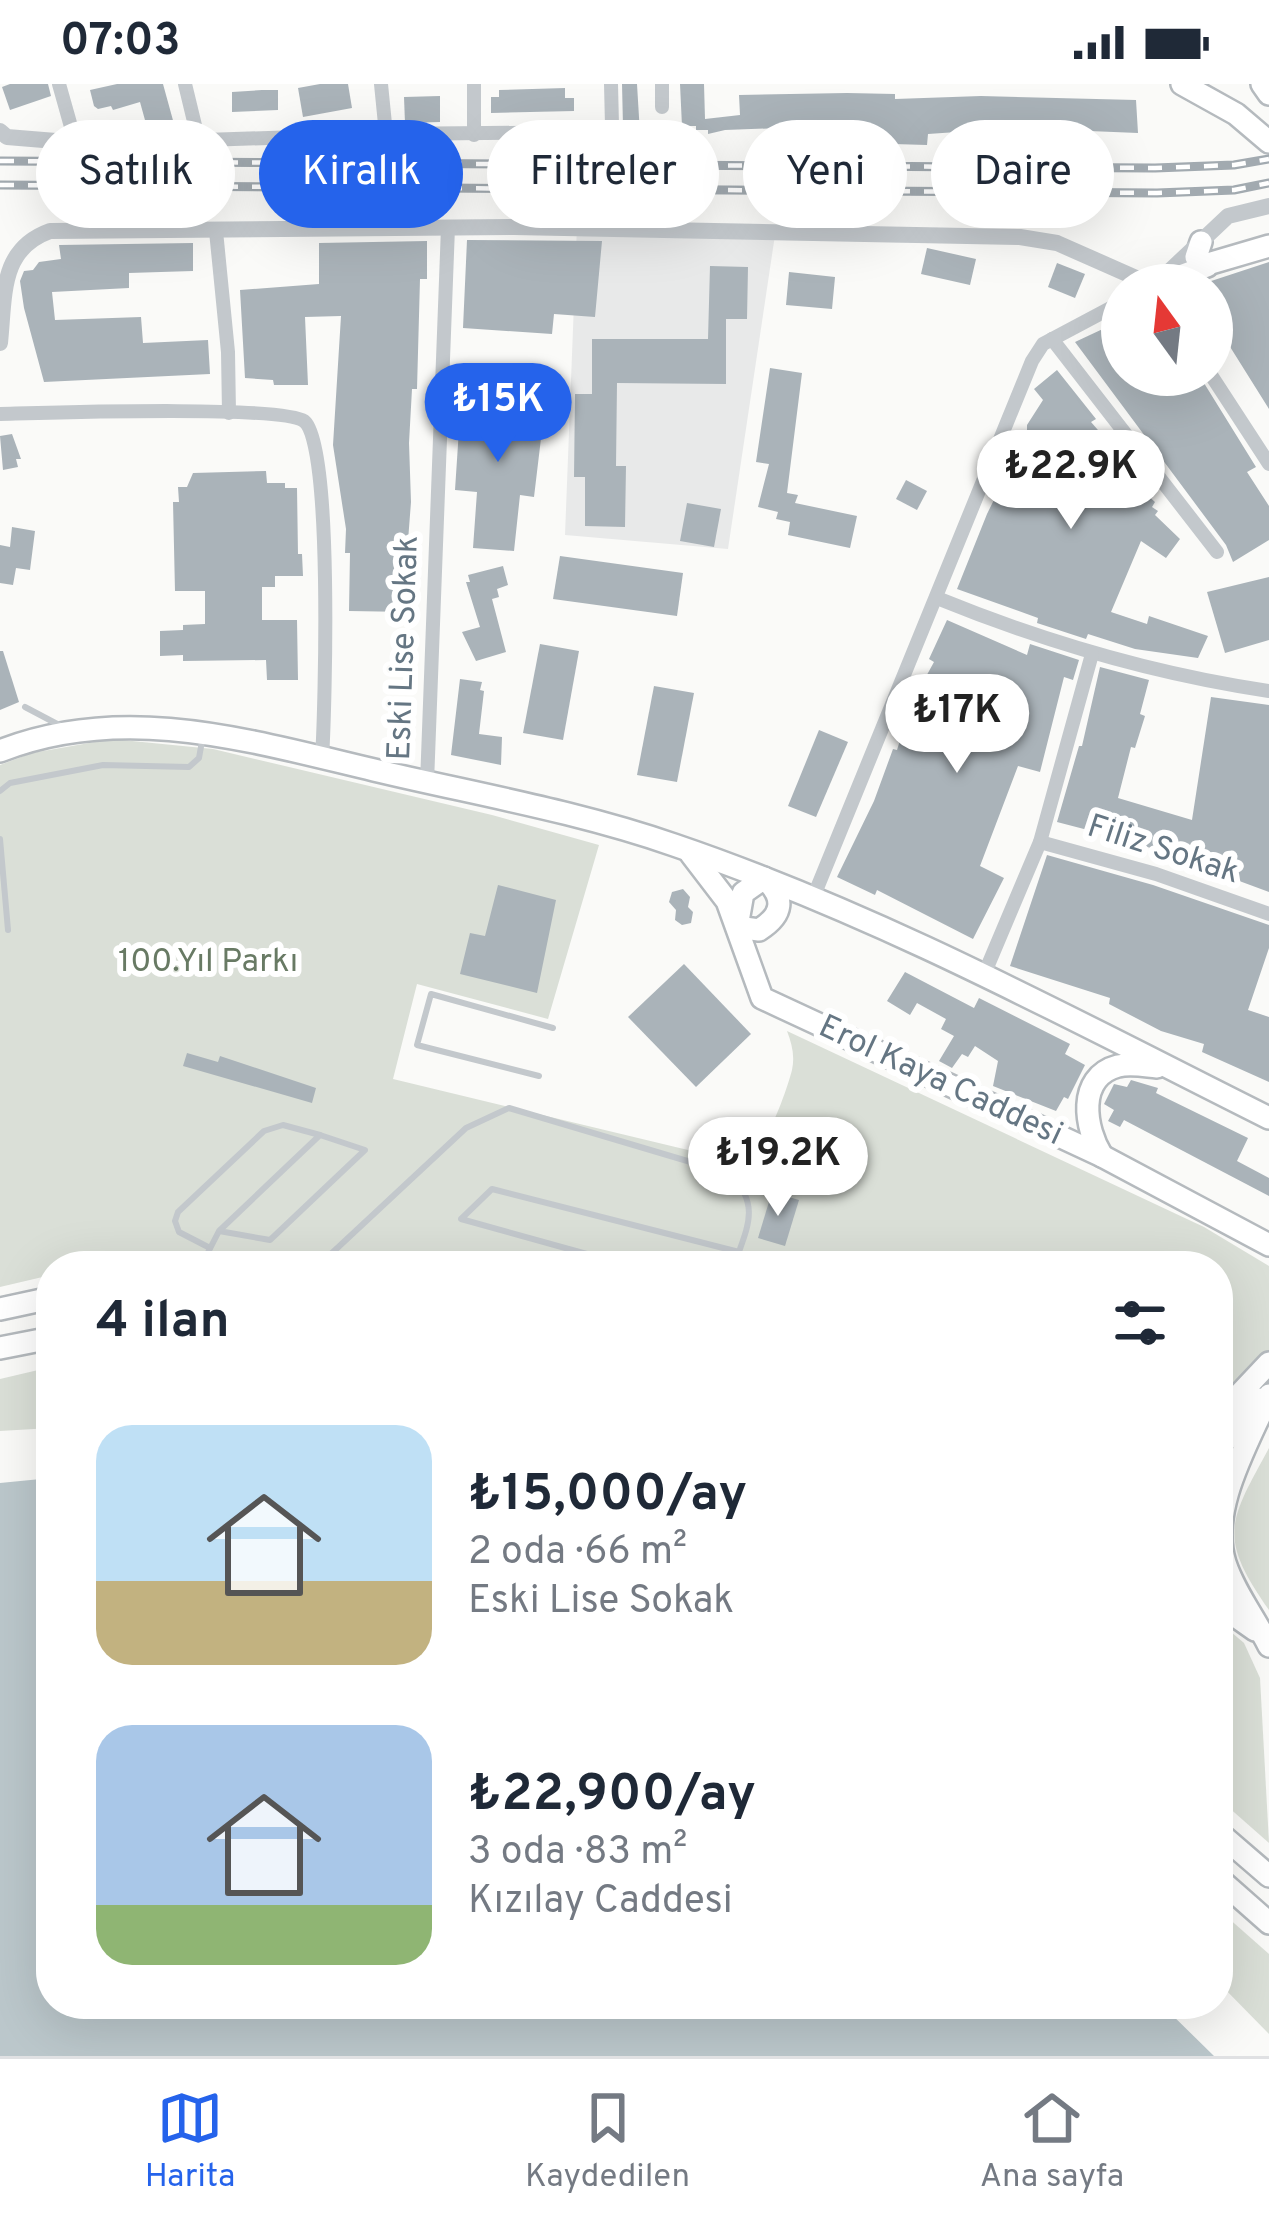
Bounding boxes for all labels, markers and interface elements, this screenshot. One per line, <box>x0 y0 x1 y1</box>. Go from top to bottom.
text: 07:03 <box>60 14 180 71</box>
chip: Satılık <box>36 120 235 228</box>
chip: Kiralık <box>259 120 463 228</box>
chip: Filtreler <box>487 120 719 228</box>
chip: Yeni <box>743 120 907 228</box>
chip: Daire <box>931 120 1114 228</box>
north arrow <box>1101 264 1233 396</box>
map controls <box>1101 264 1233 396</box>
pin: ₺15K <box>427 363 569 465</box>
text: ₺15K <box>452 377 544 426</box>
pin: ₺22.9K <box>973 430 1169 532</box>
text: ₺22.9K <box>1004 444 1138 493</box>
street label: Eski Lise Sokak <box>380 535 430 761</box>
pin: ₺17K <box>886 674 1028 776</box>
text: ₺17K <box>912 688 1002 737</box>
street label: Filiz Sokak <box>1082 807 1244 895</box>
park label: 100.Yıl Parkı <box>118 942 298 984</box>
street label: Erol Kaya Caddesi <box>811 1007 1069 1157</box>
pin: ₺19.2K <box>680 1117 876 1219</box>
text: ₺19.2K <box>715 1131 841 1180</box>
icon: filters <box>1107 1290 1173 1356</box>
text: 4 ilan <box>96 1291 230 1356</box>
text: ₺15,000/ay <box>468 1464 747 1529</box>
icon: home <box>192 1473 336 1617</box>
text: 2 oda · 66 m² <box>468 1529 687 1578</box>
text: Eski Lise Sokak <box>468 1578 734 1627</box>
text: ₺22,900/ay <box>468 1764 756 1829</box>
icon: home <box>192 1773 336 1917</box>
text: 3 oda · 83 m² <box>468 1829 687 1878</box>
text: Kızılay Caddesi <box>468 1878 733 1927</box>
tab: Harita <box>145 2085 235 2199</box>
tab: Kaydedilen <box>525 2085 690 2199</box>
tab: Ana sayfa <box>980 2085 1124 2199</box>

